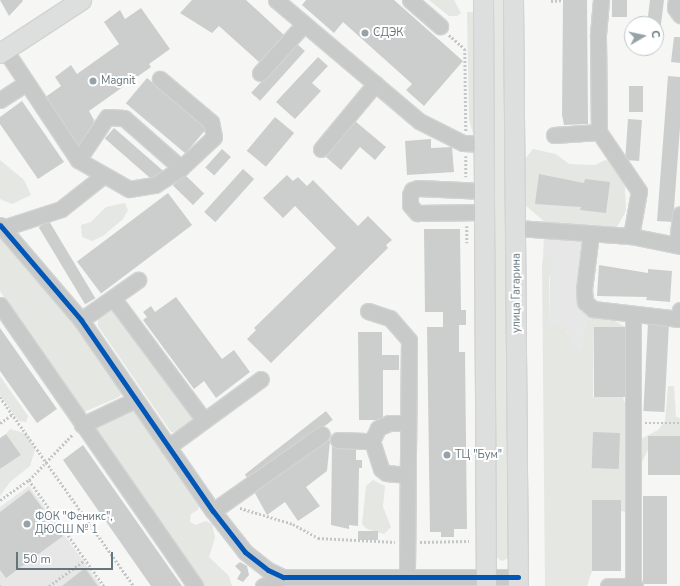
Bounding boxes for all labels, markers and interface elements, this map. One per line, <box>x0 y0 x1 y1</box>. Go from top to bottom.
north arrow <box>624 16 664 56</box>
place label: СДЭК <box>373 26 403 40</box>
marker: СДЭК <box>360 28 370 38</box>
text: С <box>647 29 663 39</box>
place label: Magnit <box>101 74 135 88</box>
marker: Magnit <box>88 76 98 86</box>
street label: улица Гагарина <box>510 253 524 333</box>
place label: ТЦ "Бум" <box>455 448 502 462</box>
marker: ТЦ "Бум" <box>442 450 452 460</box>
place label: ФОК "Феникс", ДЮСШ № 1 <box>35 511 113 537</box>
marker: ФОК "Феникс", ДЮСШ № 1 <box>22 519 32 529</box>
scale bar <box>18 544 115 570</box>
text: 50 m <box>23 551 51 567</box>

